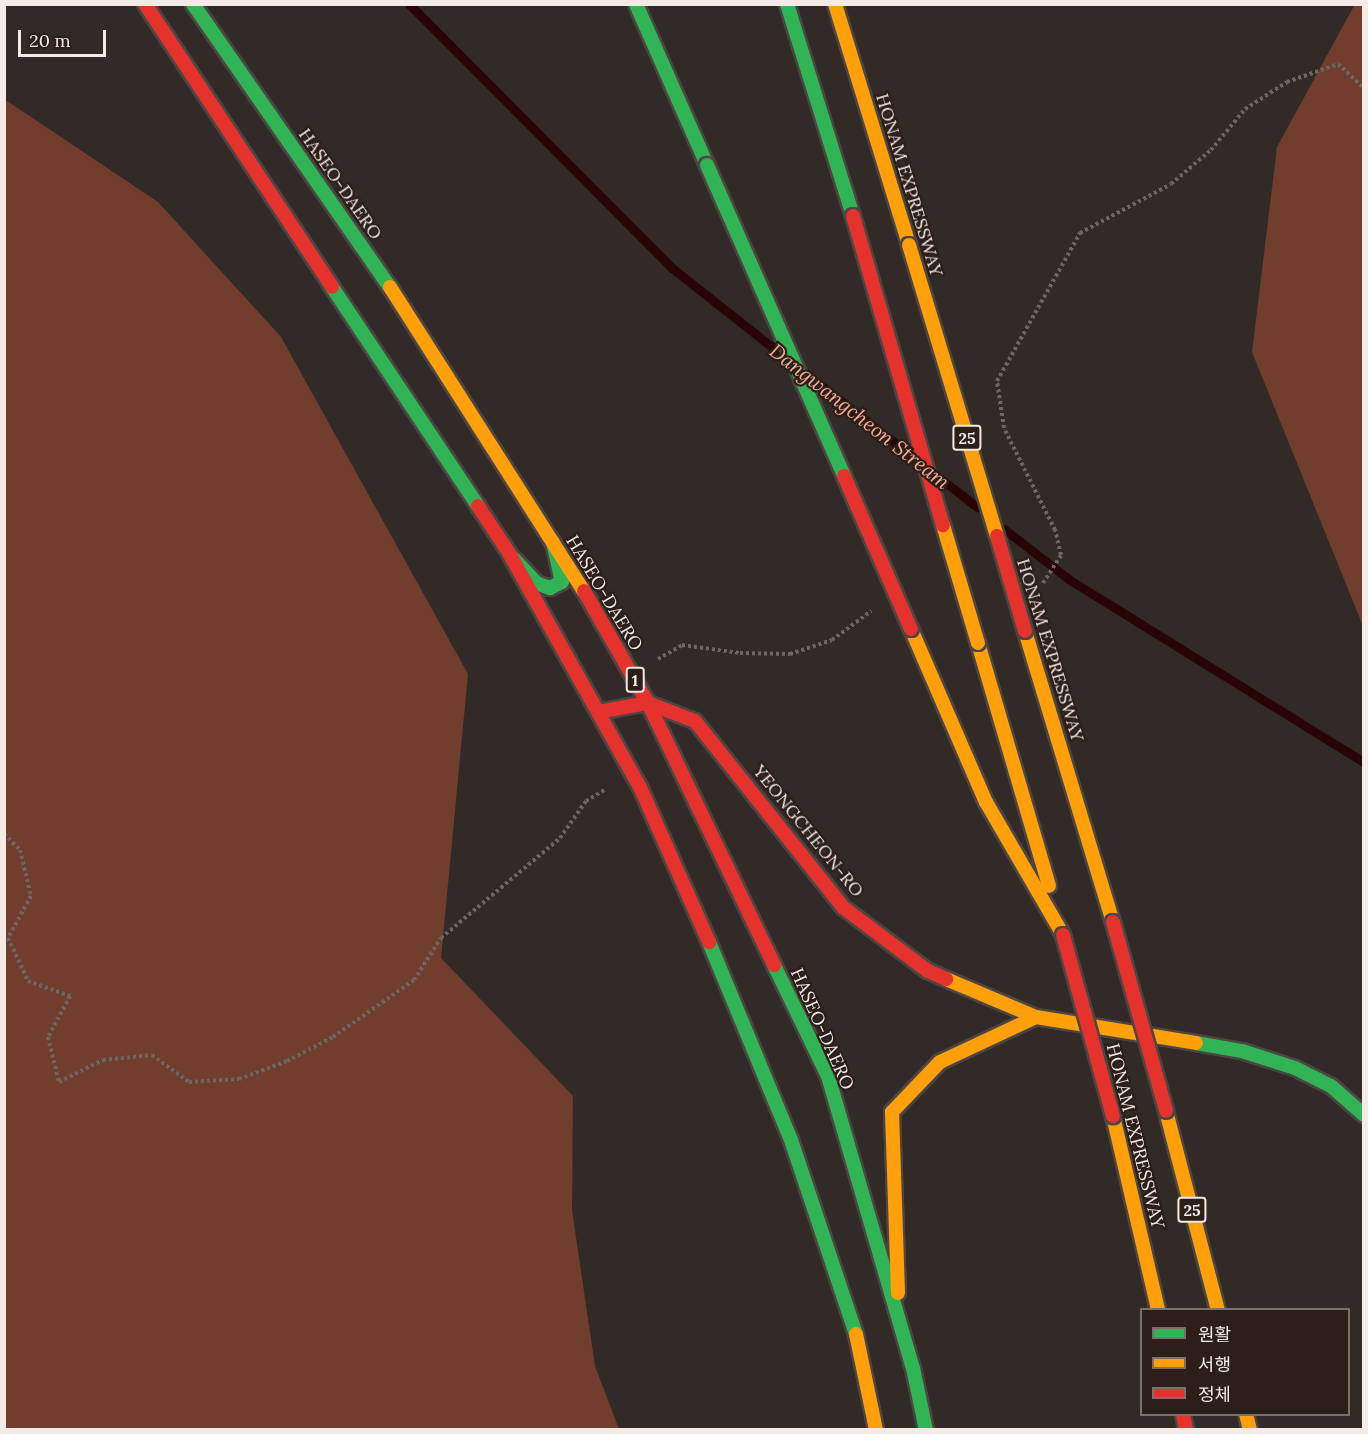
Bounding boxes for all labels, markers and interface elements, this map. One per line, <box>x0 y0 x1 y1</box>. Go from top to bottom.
scale bar <box>21 18 110 56</box>
text: 20 m <box>29 29 71 52</box>
street label: HONAM EXPRESSWAY <box>871 91 947 279</box>
street label: HASEO-DAERO <box>294 124 386 244</box>
water label: Dangwangcheon Stream <box>765 338 955 494</box>
road number: 25 <box>952 425 982 451</box>
street label: HASEO-DAERO <box>561 531 647 655</box>
street label: HONAM EXPRESSWAY <box>1012 556 1088 744</box>
road number: 1 <box>624 667 646 693</box>
street label: YEONGCHEON-RO <box>748 761 868 901</box>
street label: HASEO-DAERO <box>786 965 858 1093</box>
street label: HONAM EXPRESSWAY <box>1102 1041 1168 1231</box>
road number: 25 <box>1177 1197 1207 1223</box>
legend <box>1140 1308 1350 1416</box>
text: 원활 <box>1198 1323 1231 1346</box>
text: 서행 <box>1198 1353 1231 1376</box>
text: 정체 <box>1198 1383 1231 1406</box>

